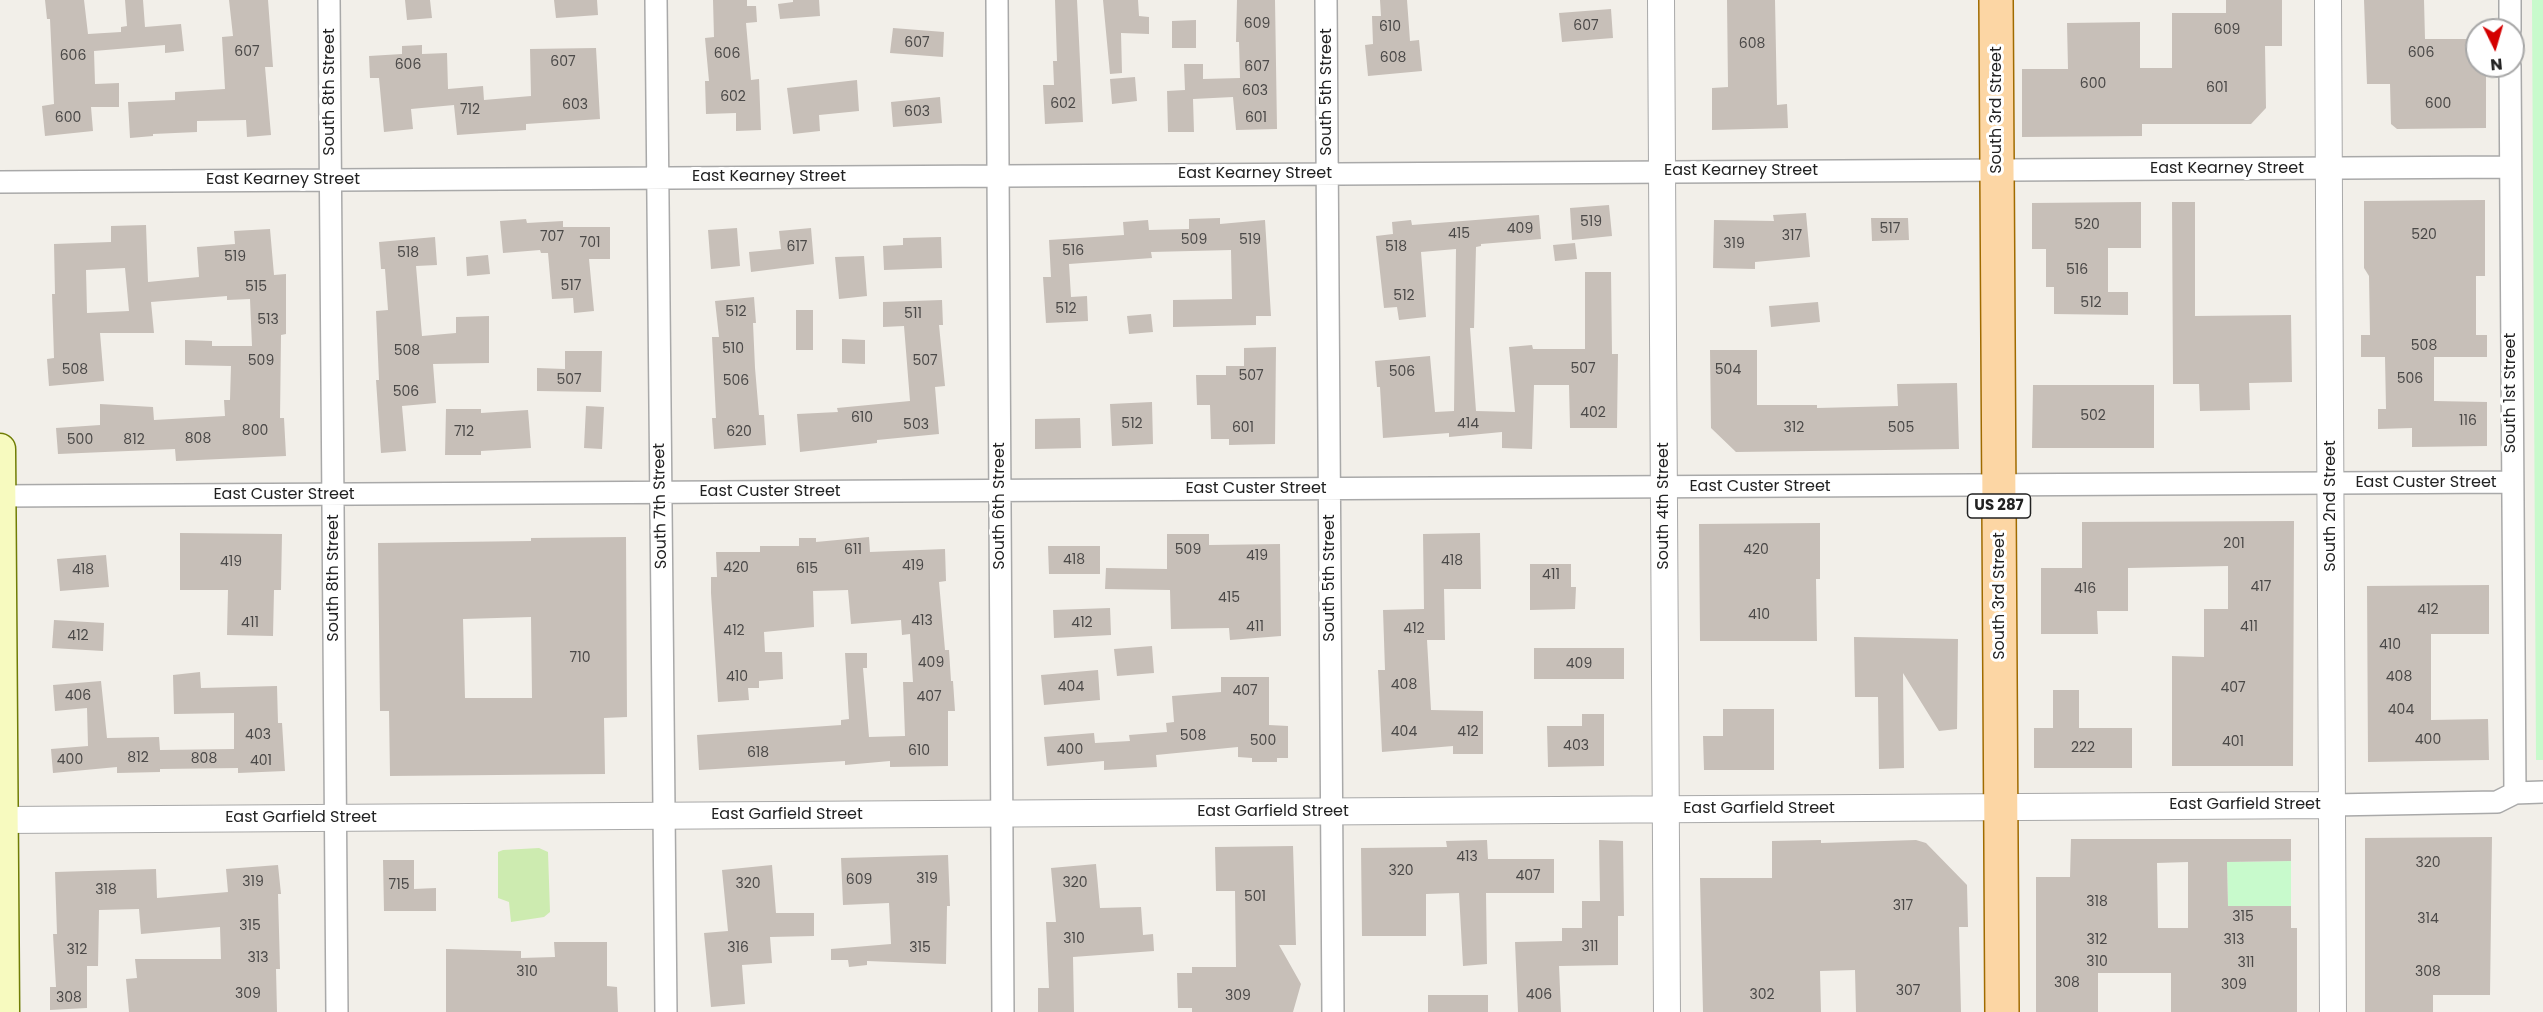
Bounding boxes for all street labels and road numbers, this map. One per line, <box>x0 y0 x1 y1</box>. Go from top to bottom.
street label: South 8th Street <box>320 28 340 156</box>
street label: South 5th Street <box>1317 28 1337 156</box>
street label: South 3rd Street <box>1987 46 2007 174</box>
street label: East Kearney Street <box>2150 159 2304 179</box>
street label: East Kearney Street <box>1664 161 1818 181</box>
street label: East Kearney Street <box>1178 164 1332 184</box>
street label: East Kearney Street <box>692 167 846 187</box>
street label: East Kearney Street <box>206 170 360 190</box>
street label: South 1st Street <box>2501 333 2521 453</box>
street label: South 2nd Street <box>2321 440 2341 572</box>
street label: South 6th Street <box>990 442 1010 570</box>
street label: South 4th Street <box>1654 442 1674 570</box>
street label: South 7th Street <box>650 443 672 569</box>
street label: East Custer Street <box>2355 473 2497 493</box>
street label: East Custer Street <box>1689 477 1831 497</box>
street label: East Custer Street <box>1185 479 1327 499</box>
street label: East Custer Street <box>699 482 841 502</box>
street label: East Custer Street <box>213 485 355 505</box>
road number: US 287 <box>1968 494 2030 518</box>
street label: South 8th Street <box>324 514 344 642</box>
street label: South 5th Street <box>1320 514 1340 642</box>
street label: South 3rd Street <box>1990 532 2010 660</box>
street label: East Garfield Street <box>2169 795 2321 815</box>
street label: East Garfield Street <box>1683 799 1835 819</box>
street label: East Garfield Street <box>1197 802 1349 822</box>
street label: East Garfield Street <box>711 805 863 825</box>
street label: East Garfield Street <box>225 808 377 828</box>

